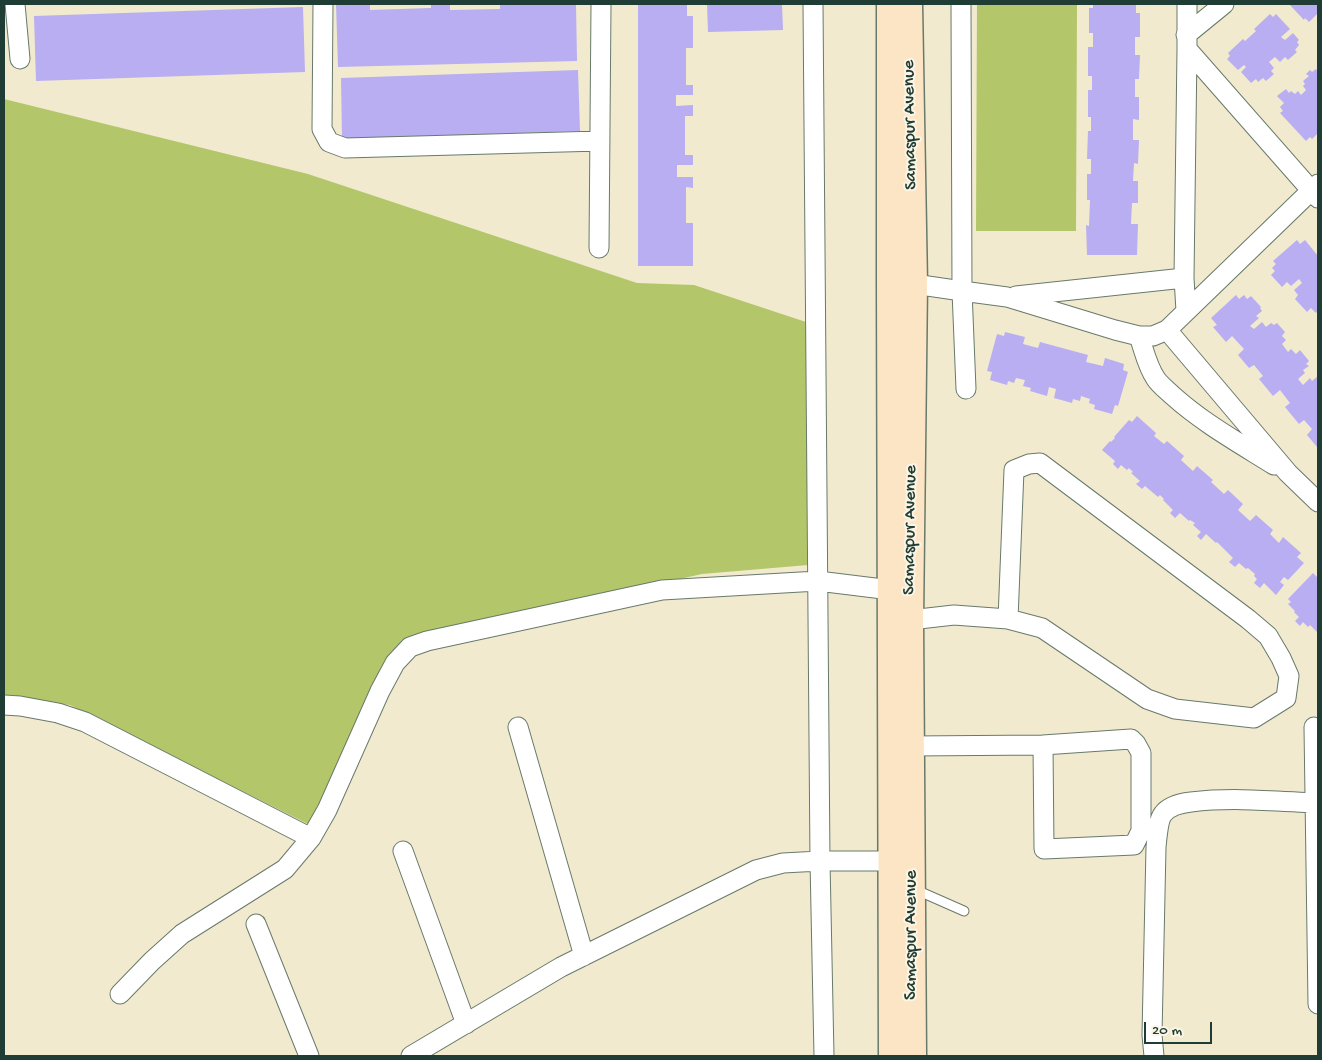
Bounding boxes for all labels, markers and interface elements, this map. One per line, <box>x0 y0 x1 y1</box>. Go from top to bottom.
street label: Samaspur Avenue <box>899 60 923 190</box>
street label: Samaspur Avenue <box>899 465 923 595</box>
street label: Samaspur Avenue <box>901 870 923 1000</box>
scale bar <box>1147 1012 1214 1044</box>
text: 20 m <box>1152 1022 1182 1040</box>

